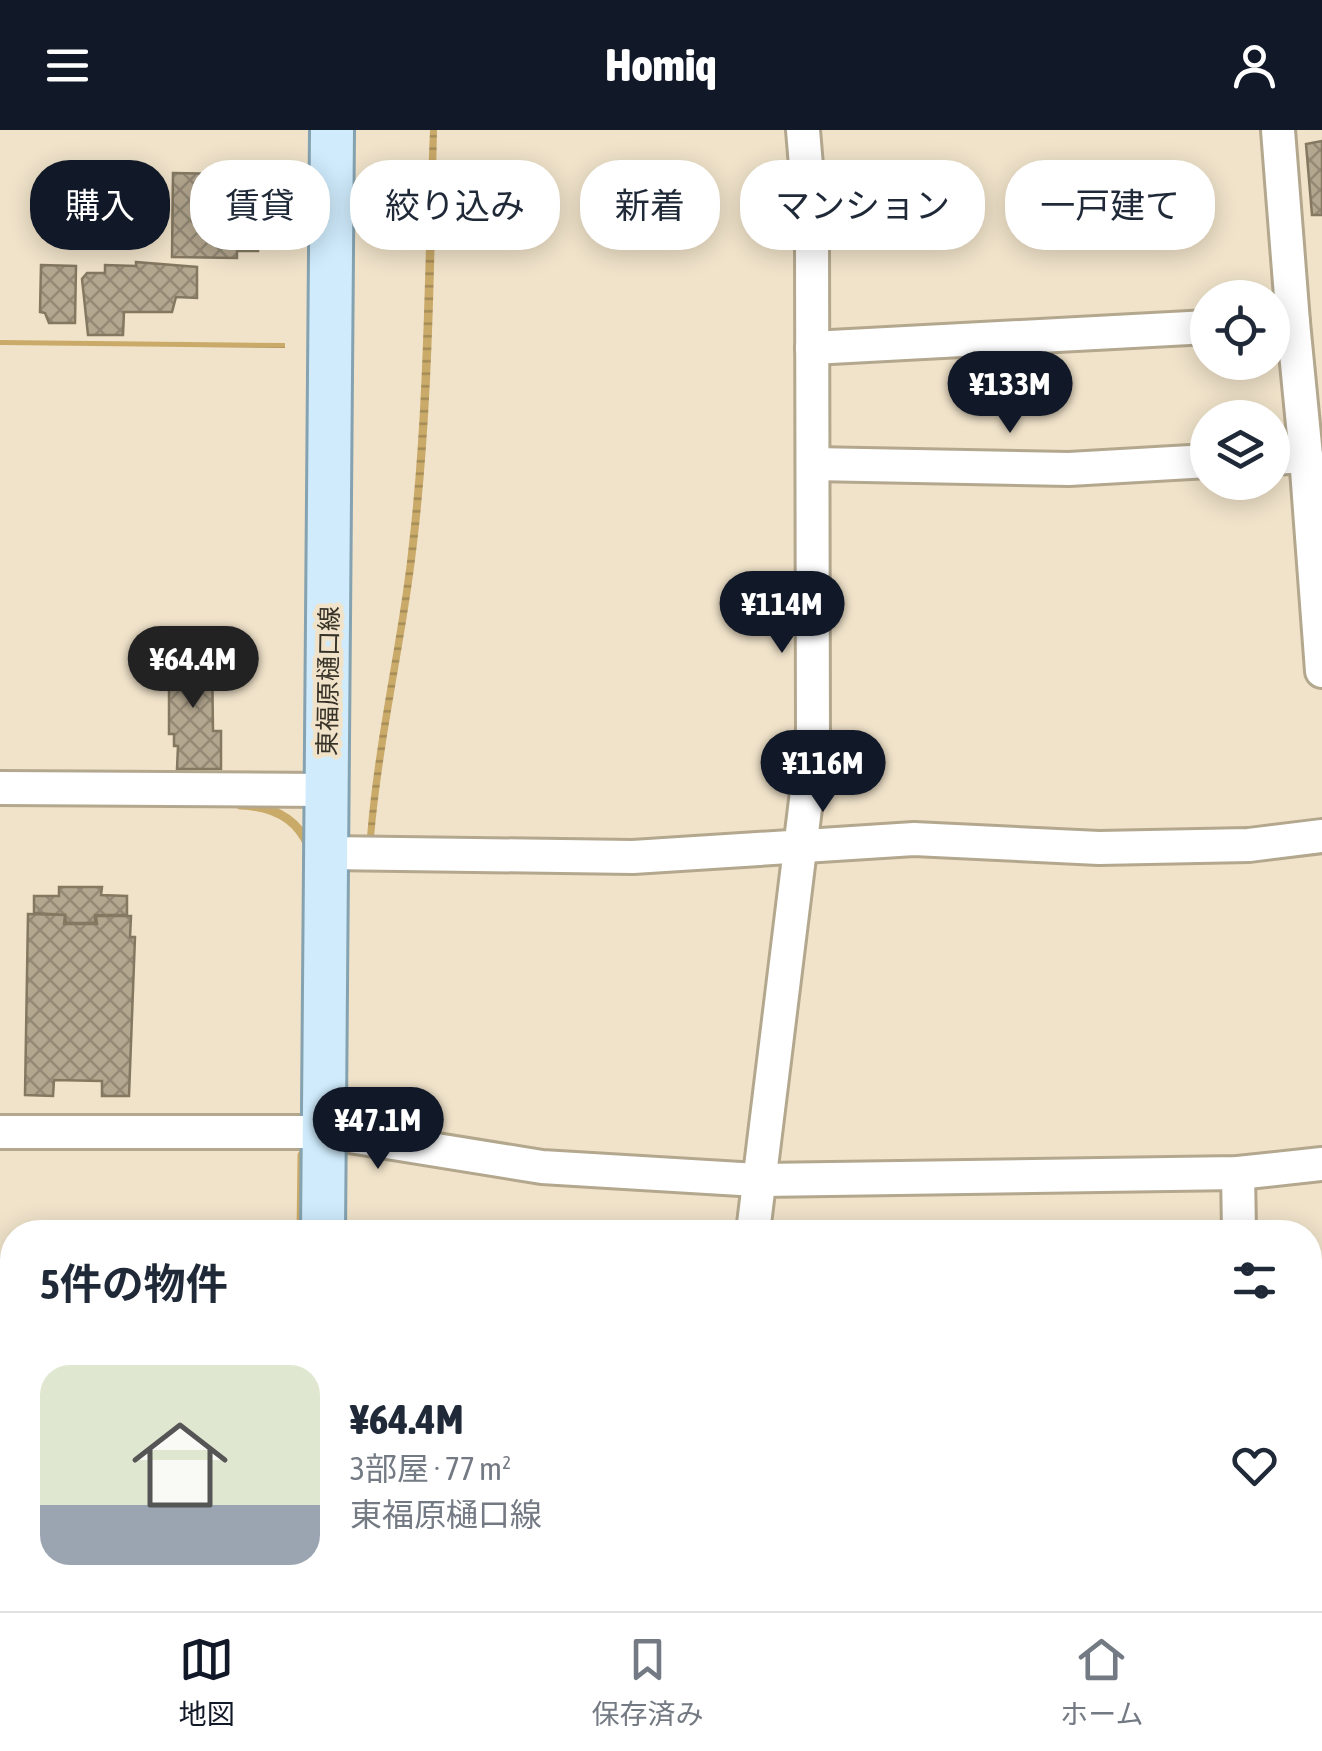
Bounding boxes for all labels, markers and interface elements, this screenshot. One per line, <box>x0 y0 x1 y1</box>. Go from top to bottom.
icon: menu <box>40 38 95 93</box>
icon: person <box>1227 38 1282 93</box>
text: Homiq <box>605 39 717 91</box>
chip: 購入 <box>30 160 170 250</box>
chip: 賃貸 <box>190 160 330 250</box>
chip: 絞り込み <box>350 160 560 250</box>
chip: 新着 <box>580 160 720 250</box>
chip: マンション <box>740 160 985 250</box>
chip: 一戸建て <box>1005 160 1215 250</box>
map controls <box>1190 280 1290 500</box>
button: locate <box>1190 280 1290 380</box>
pin: ¥133M <box>940 351 1080 436</box>
text: ¥133M <box>970 365 1050 402</box>
button: layers <box>1190 400 1290 500</box>
pin: ¥114M <box>712 571 852 656</box>
text: ¥114M <box>742 585 822 622</box>
street label: 東福原樋口線 <box>313 606 343 756</box>
pin: ¥64.4M <box>112 626 274 711</box>
text: ¥64.4M <box>150 640 236 677</box>
pin: ¥116M <box>753 730 893 815</box>
text: ¥116M <box>783 744 863 781</box>
pin: ¥47.1M <box>297 1087 459 1172</box>
text: ¥47.1M <box>335 1101 421 1138</box>
icon: filters <box>1227 1253 1282 1308</box>
text: 5件の物件 <box>40 1260 228 1308</box>
text: ¥64.4M <box>350 1395 464 1443</box>
icon: home <box>120 1405 240 1525</box>
icon: heart <box>1227 1438 1282 1493</box>
text: 3部屋 · 77 m² <box>350 1450 511 1487</box>
text: 東福原樋口線 <box>350 1496 542 1533</box>
tab: 地図 <box>178 1632 234 1732</box>
tab: 保存済み <box>591 1632 703 1732</box>
tab: ホーム <box>1060 1632 1144 1732</box>

